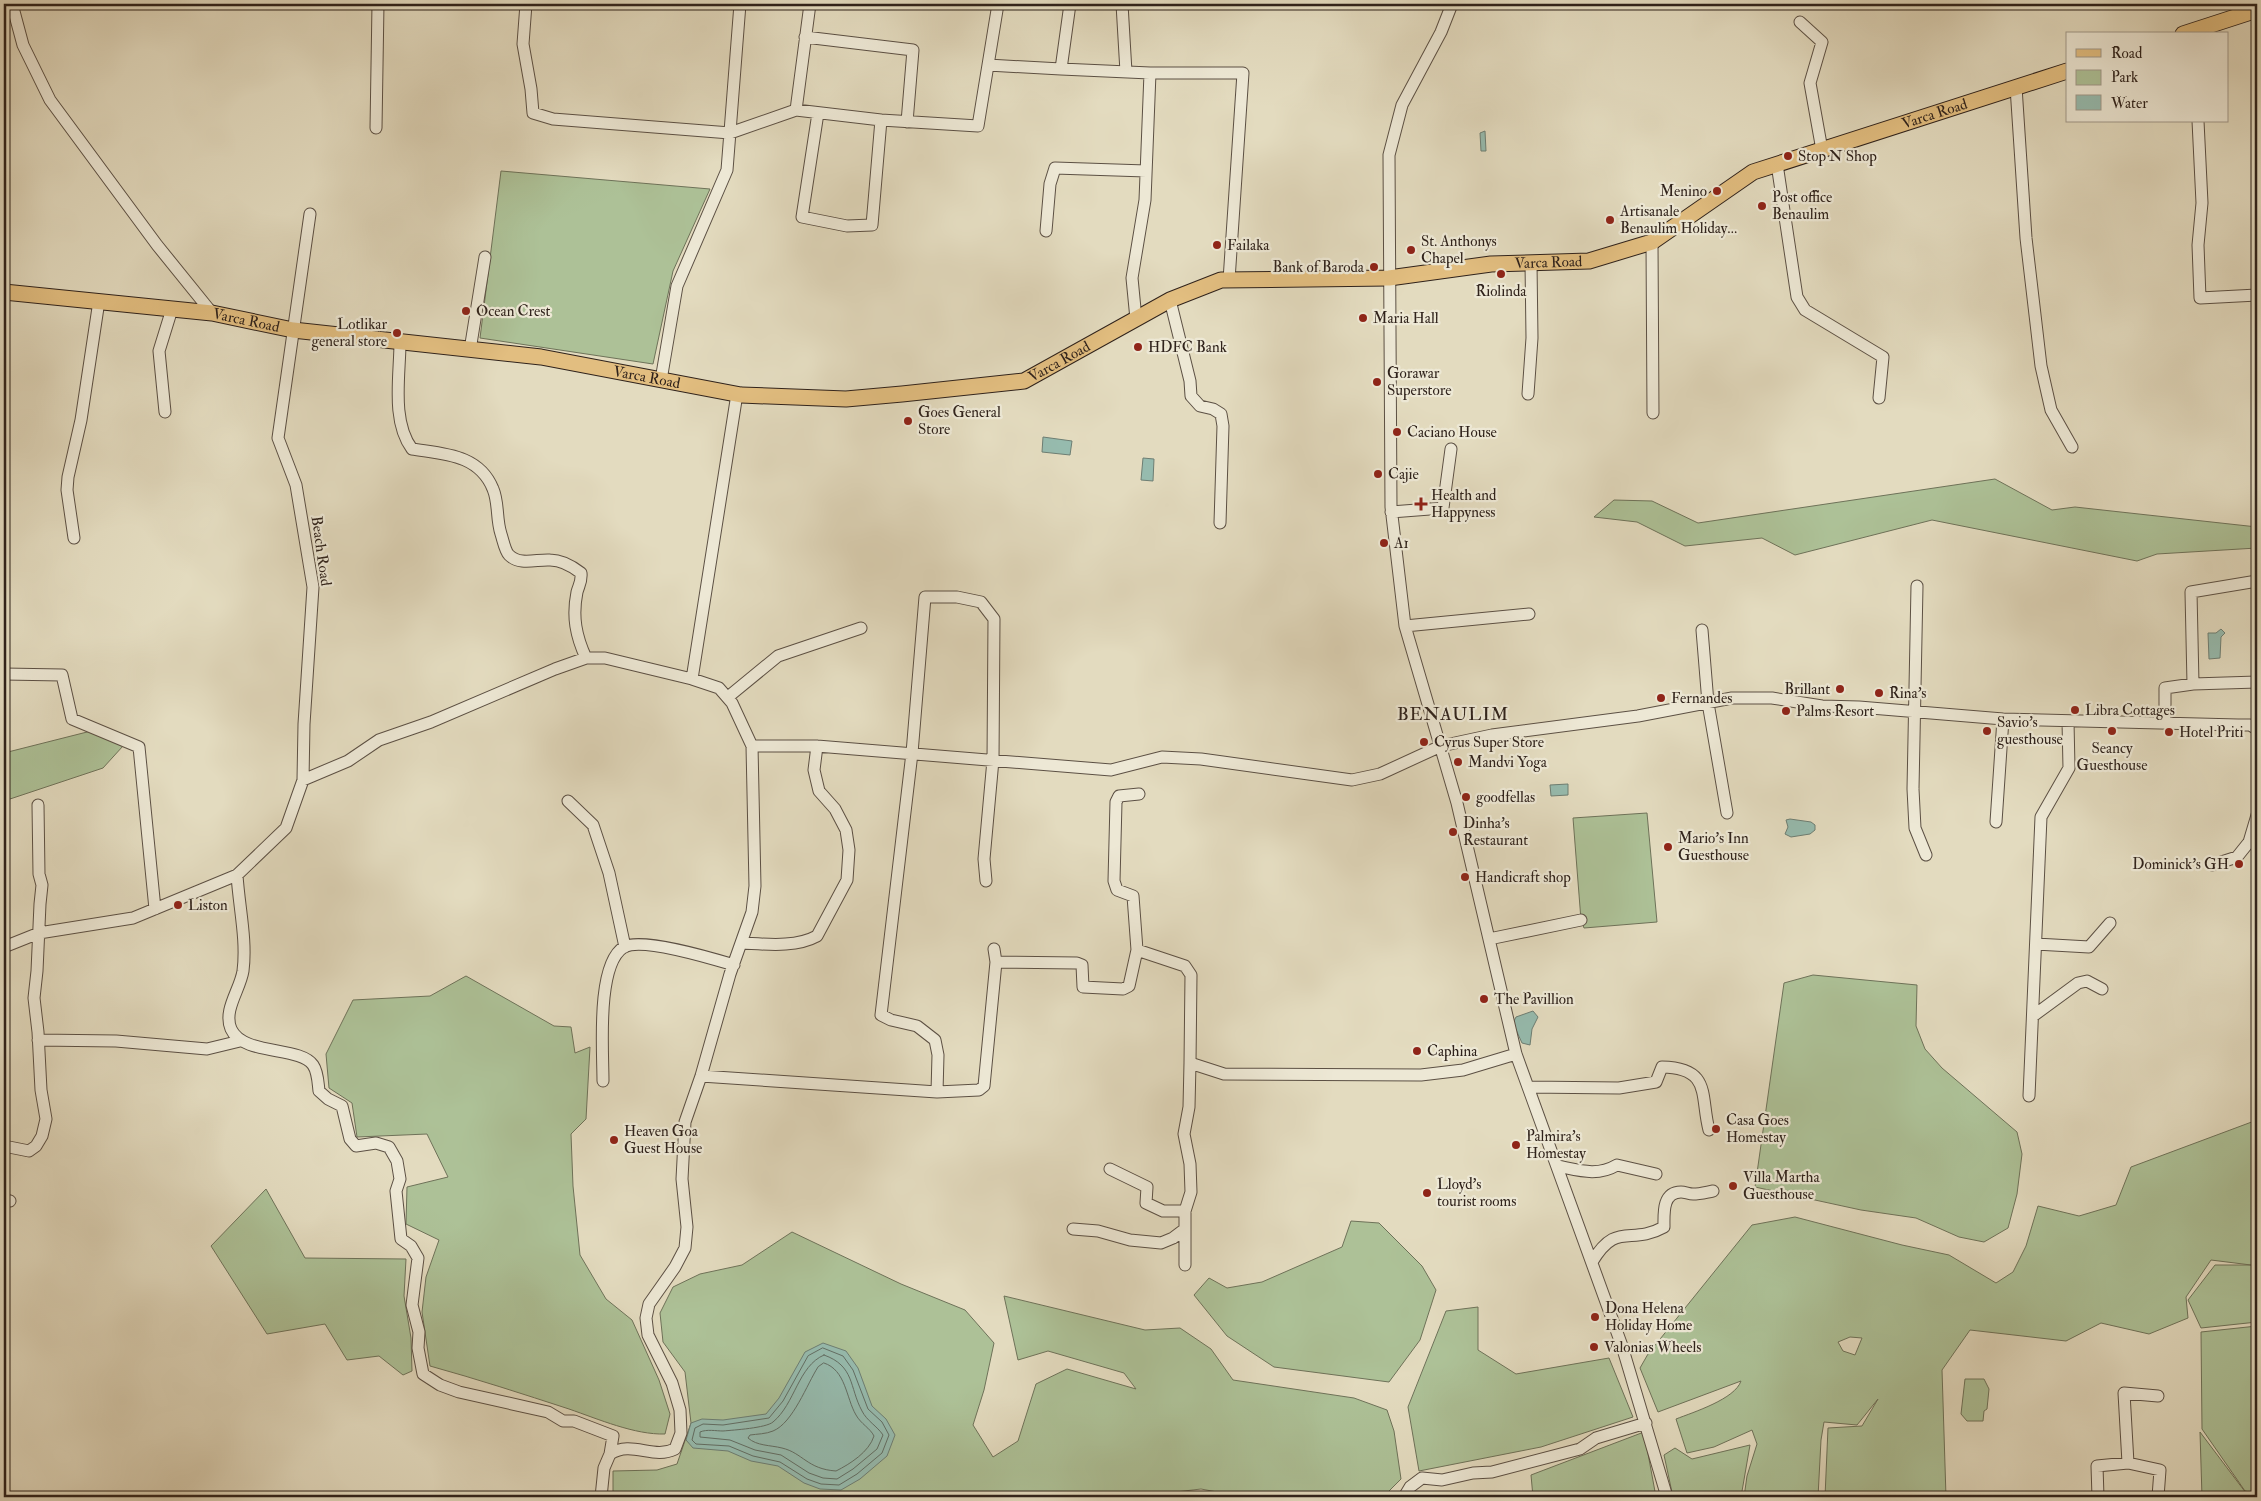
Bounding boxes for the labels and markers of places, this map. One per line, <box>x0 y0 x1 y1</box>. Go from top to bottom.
place label: Stop N Shop <box>1798 147 1877 167</box>
marker: Stop N Shop <box>1782 150 1794 162</box>
place label: Menino <box>1660 182 1707 201</box>
marker: Menino <box>1711 185 1723 197</box>
place label: Post office Benaulim <box>1772 188 1832 224</box>
marker: Post office Benaulim <box>1756 200 1768 212</box>
place label: Artisanale Benaulim Holiday… <box>1619 202 1737 238</box>
marker: Artisanale Benaulim Holiday… <box>1604 214 1616 226</box>
place label: St. Anthonys Chapel <box>1421 232 1497 269</box>
place label: Failaka <box>1227 236 1270 255</box>
marker: Failaka <box>1211 239 1223 251</box>
marker: St. Anthonys Chapel <box>1405 244 1417 256</box>
place label: Bank of Baroda <box>1272 258 1365 277</box>
marker: Bank of Baroda <box>1368 261 1380 273</box>
marker: Riolinda <box>1495 268 1507 280</box>
place label: Riolinda <box>1476 282 1527 301</box>
place label: Ocean Crest <box>476 302 550 321</box>
marker: Ocean Crest <box>460 305 472 317</box>
place label: Maria Hall <box>1373 309 1439 328</box>
marker: Maria Hall <box>1357 312 1369 324</box>
place label: Lotlikar general store <box>312 315 387 351</box>
marker: Lotlikar general store <box>391 327 403 339</box>
place label: HDFC Bank <box>1148 338 1227 357</box>
marker: HDFC Bank <box>1132 341 1144 353</box>
place label: Gorawar Superstore <box>1387 364 1451 401</box>
marker: Gorawar Superstore <box>1371 376 1383 388</box>
place label: Goes General Store <box>918 403 1001 439</box>
marker: Goes General Store <box>902 415 914 427</box>
place label: Caciano House <box>1407 423 1497 442</box>
marker: Caciano House <box>1391 426 1403 438</box>
place label: Cajie <box>1388 465 1419 484</box>
marker: Cajie <box>1372 468 1384 480</box>
place label: Health and Happyness <box>1431 486 1497 523</box>
marker: Health and Happyness <box>1415 498 1427 510</box>
place label: A1 <box>1393 534 1409 553</box>
marker: A1 <box>1378 537 1390 549</box>
place label: Brillant <box>1784 680 1830 699</box>
marker: Brillant <box>1834 683 1846 695</box>
place label: Rina's <box>1889 684 1926 703</box>
marker: Rina's <box>1873 687 1885 699</box>
place label: Fernandes <box>1671 689 1732 708</box>
marker: Fernandes <box>1655 692 1667 704</box>
place label: Libra Cottages <box>2085 701 2175 720</box>
place label: Palms Resort <box>1796 702 1874 721</box>
marker: Libra Cottages <box>2069 704 2081 716</box>
marker: Palms Resort <box>1780 705 1792 717</box>
place label: Savio's guesthouse <box>1997 713 2063 749</box>
place label: Hotel Priti <box>2179 723 2243 742</box>
marker: Savio's guesthouse <box>1981 725 1993 737</box>
marker: Seancy Guesthouse <box>2106 725 2118 737</box>
marker: Hotel Priti <box>2163 726 2175 738</box>
place label: Cyrus Super Store <box>1434 733 1544 753</box>
marker: Cyrus Super Store <box>1418 736 1430 748</box>
place label: Seancy Guesthouse <box>2077 739 2147 775</box>
place label: Mandvi Yoga <box>1468 753 1548 772</box>
marker: Mandvi Yoga <box>1452 756 1464 768</box>
place label: goodfellas <box>1476 788 1535 807</box>
marker: goodfellas <box>1460 791 1472 803</box>
place label: Dinha's Restaurant <box>1463 814 1528 850</box>
marker: Dinha's Restaurant <box>1447 826 1459 838</box>
place label: Mario's Inn Guesthouse <box>1678 829 1749 865</box>
marker: Mario's Inn Guesthouse <box>1662 841 1674 853</box>
place label: Dominick's GH <box>2132 855 2229 874</box>
marker: Dominick's GH <box>2233 858 2245 870</box>
place label: Handicraft shop <box>1475 868 1571 888</box>
marker: Handicraft shop <box>1459 871 1471 883</box>
place label: Liston <box>188 896 228 915</box>
marker: Liston <box>172 899 184 911</box>
place label: The Pavillion <box>1494 990 1574 1009</box>
marker: The Pavillion <box>1478 993 1490 1005</box>
place label: Caphina <box>1427 1042 1478 1062</box>
marker: Caphina <box>1411 1045 1423 1057</box>
place label: Casa Goes Homestay <box>1726 1111 1789 1147</box>
place label: Heaven Goa Guest House <box>624 1122 702 1158</box>
marker: Casa Goes Homestay <box>1710 1123 1722 1135</box>
place label: Palmira's Homestay <box>1526 1127 1586 1163</box>
marker: Heaven Goa Guest House <box>608 1134 620 1146</box>
marker: Palmira's Homestay <box>1510 1139 1522 1151</box>
place label: Villa Martha Guesthouse <box>1743 1168 1820 1204</box>
place label: Lloyd's tourist rooms <box>1437 1175 1516 1211</box>
marker: Villa Martha Guesthouse <box>1727 1180 1739 1192</box>
marker: Lloyd's tourist rooms <box>1421 1187 1433 1199</box>
place label: Dona Helena Holiday Home <box>1605 1299 1692 1335</box>
marker: Dona Helena Holiday Home <box>1589 1311 1601 1323</box>
place label: Valonias Wheels <box>1604 1338 1702 1357</box>
marker: Valonias Wheels <box>1588 1341 1600 1353</box>

